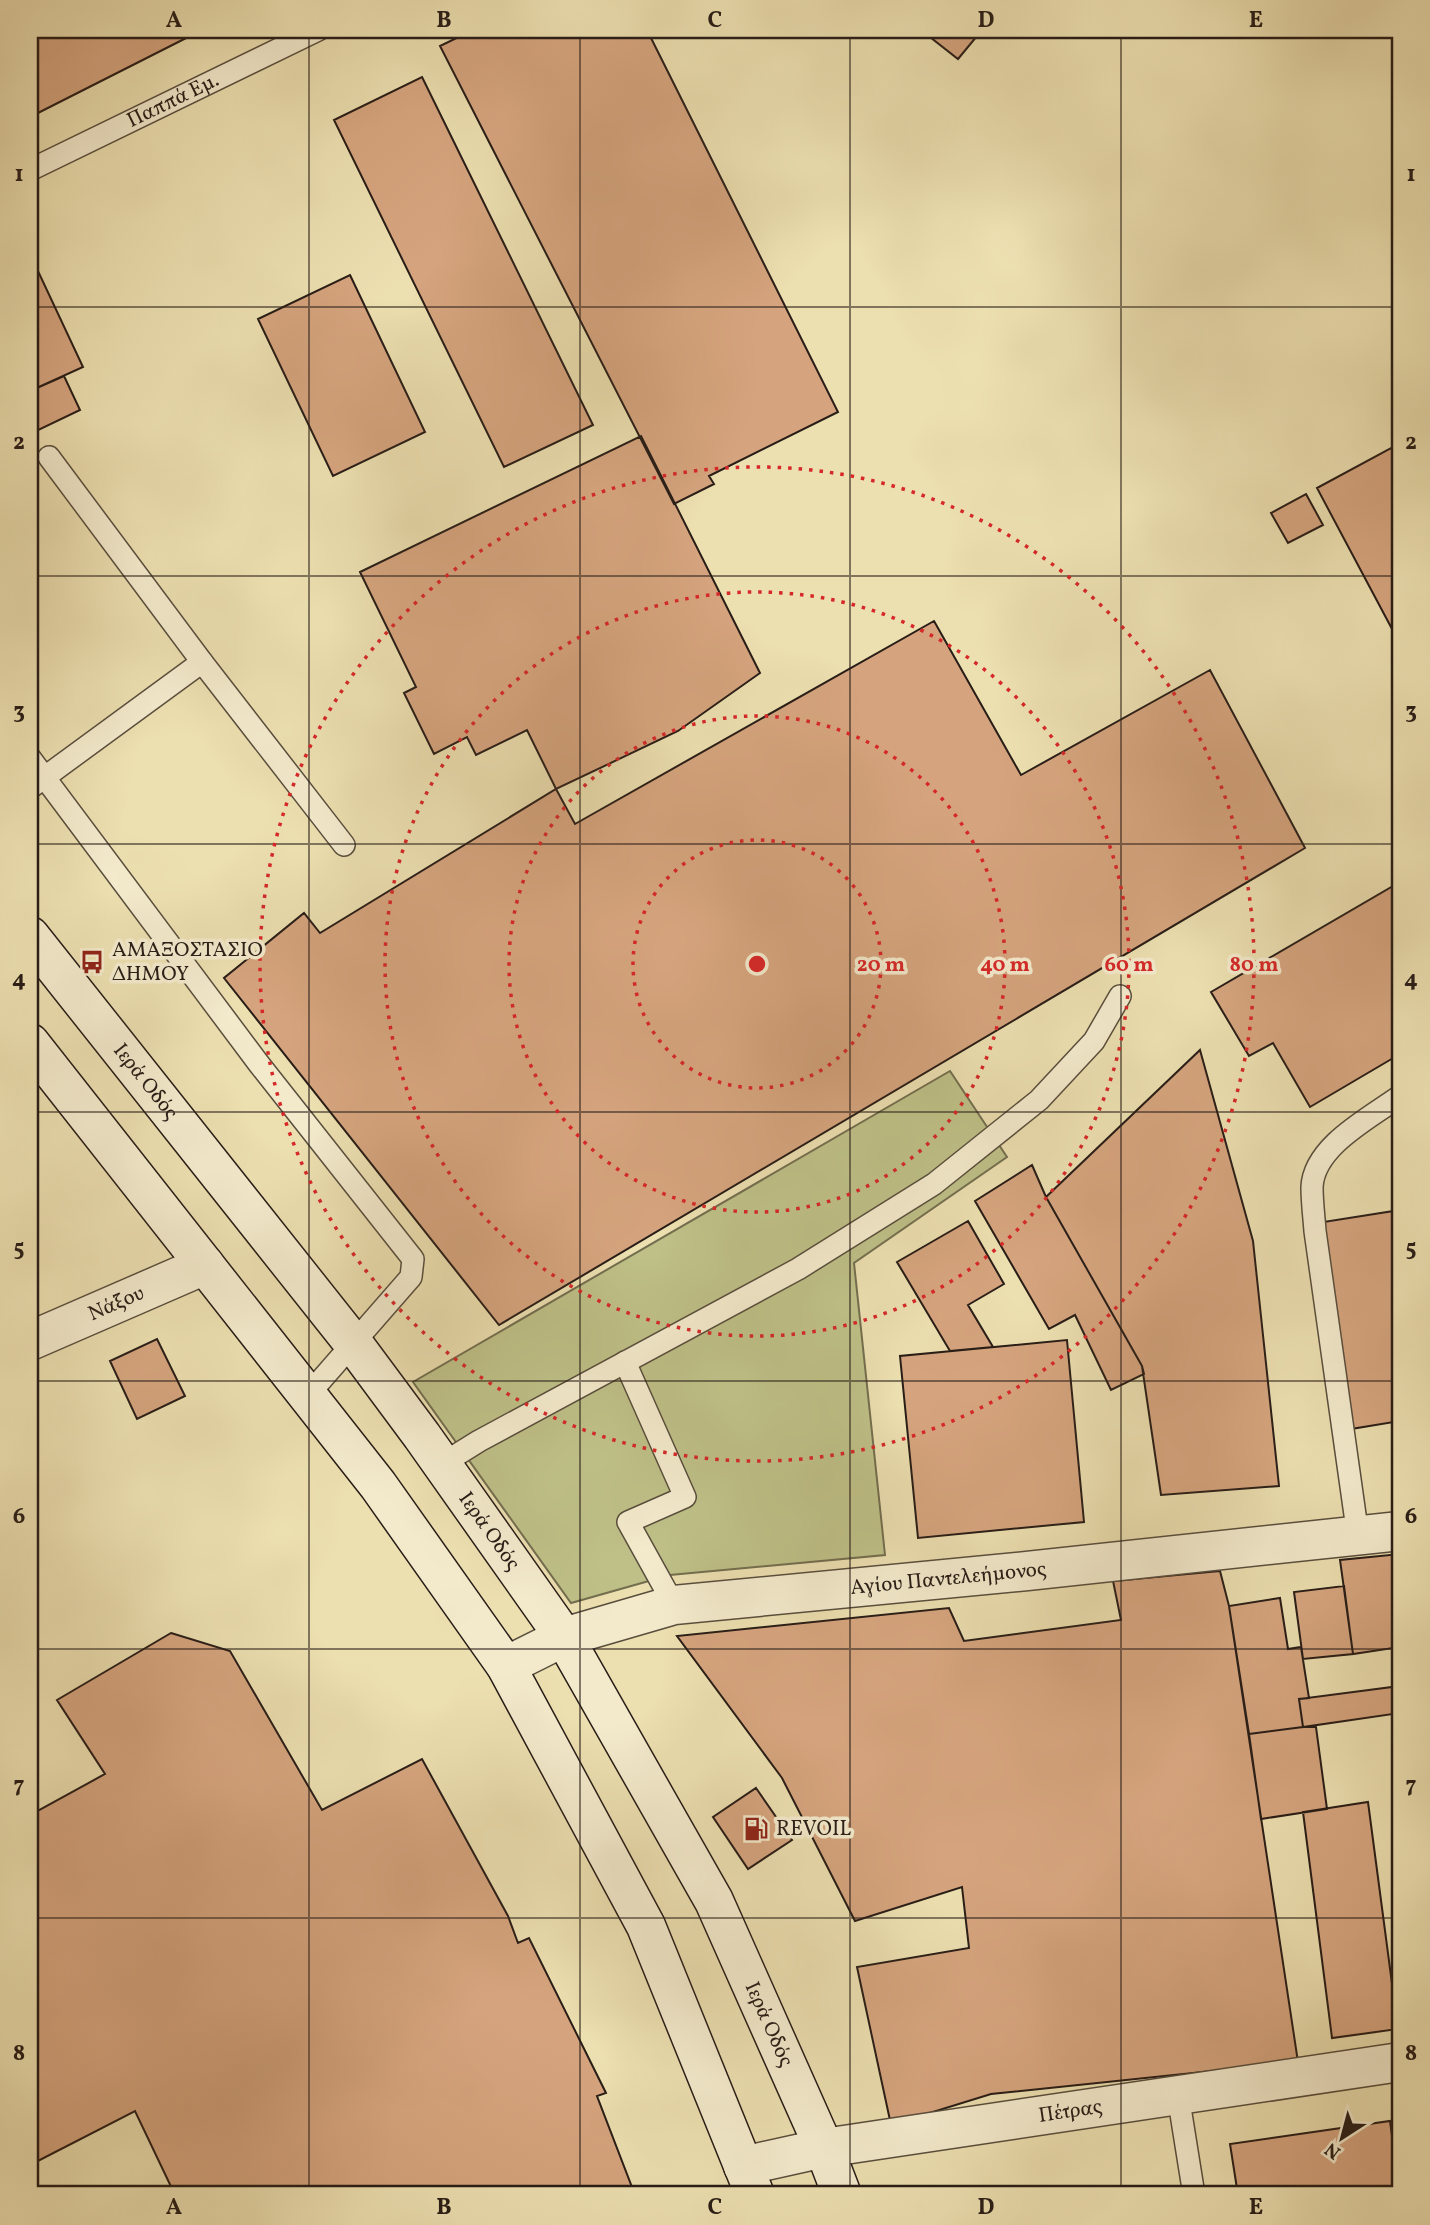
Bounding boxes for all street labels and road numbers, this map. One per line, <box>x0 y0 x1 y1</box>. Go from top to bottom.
street label: Παππά Εμ. <box>122 66 224 135</box>
street label: Ιερά Οδός <box>106 1037 185 1126</box>
street label: Νάξου <box>84 1279 149 1329</box>
street label: Ιερά Οδός <box>451 1486 527 1576</box>
street label: Αγίου Παντελεήμονος <box>849 1555 1048 1602</box>
street label: Ιερά Οδός <box>737 1977 800 2071</box>
street label: Πέτρας <box>1036 2092 1104 2130</box>

